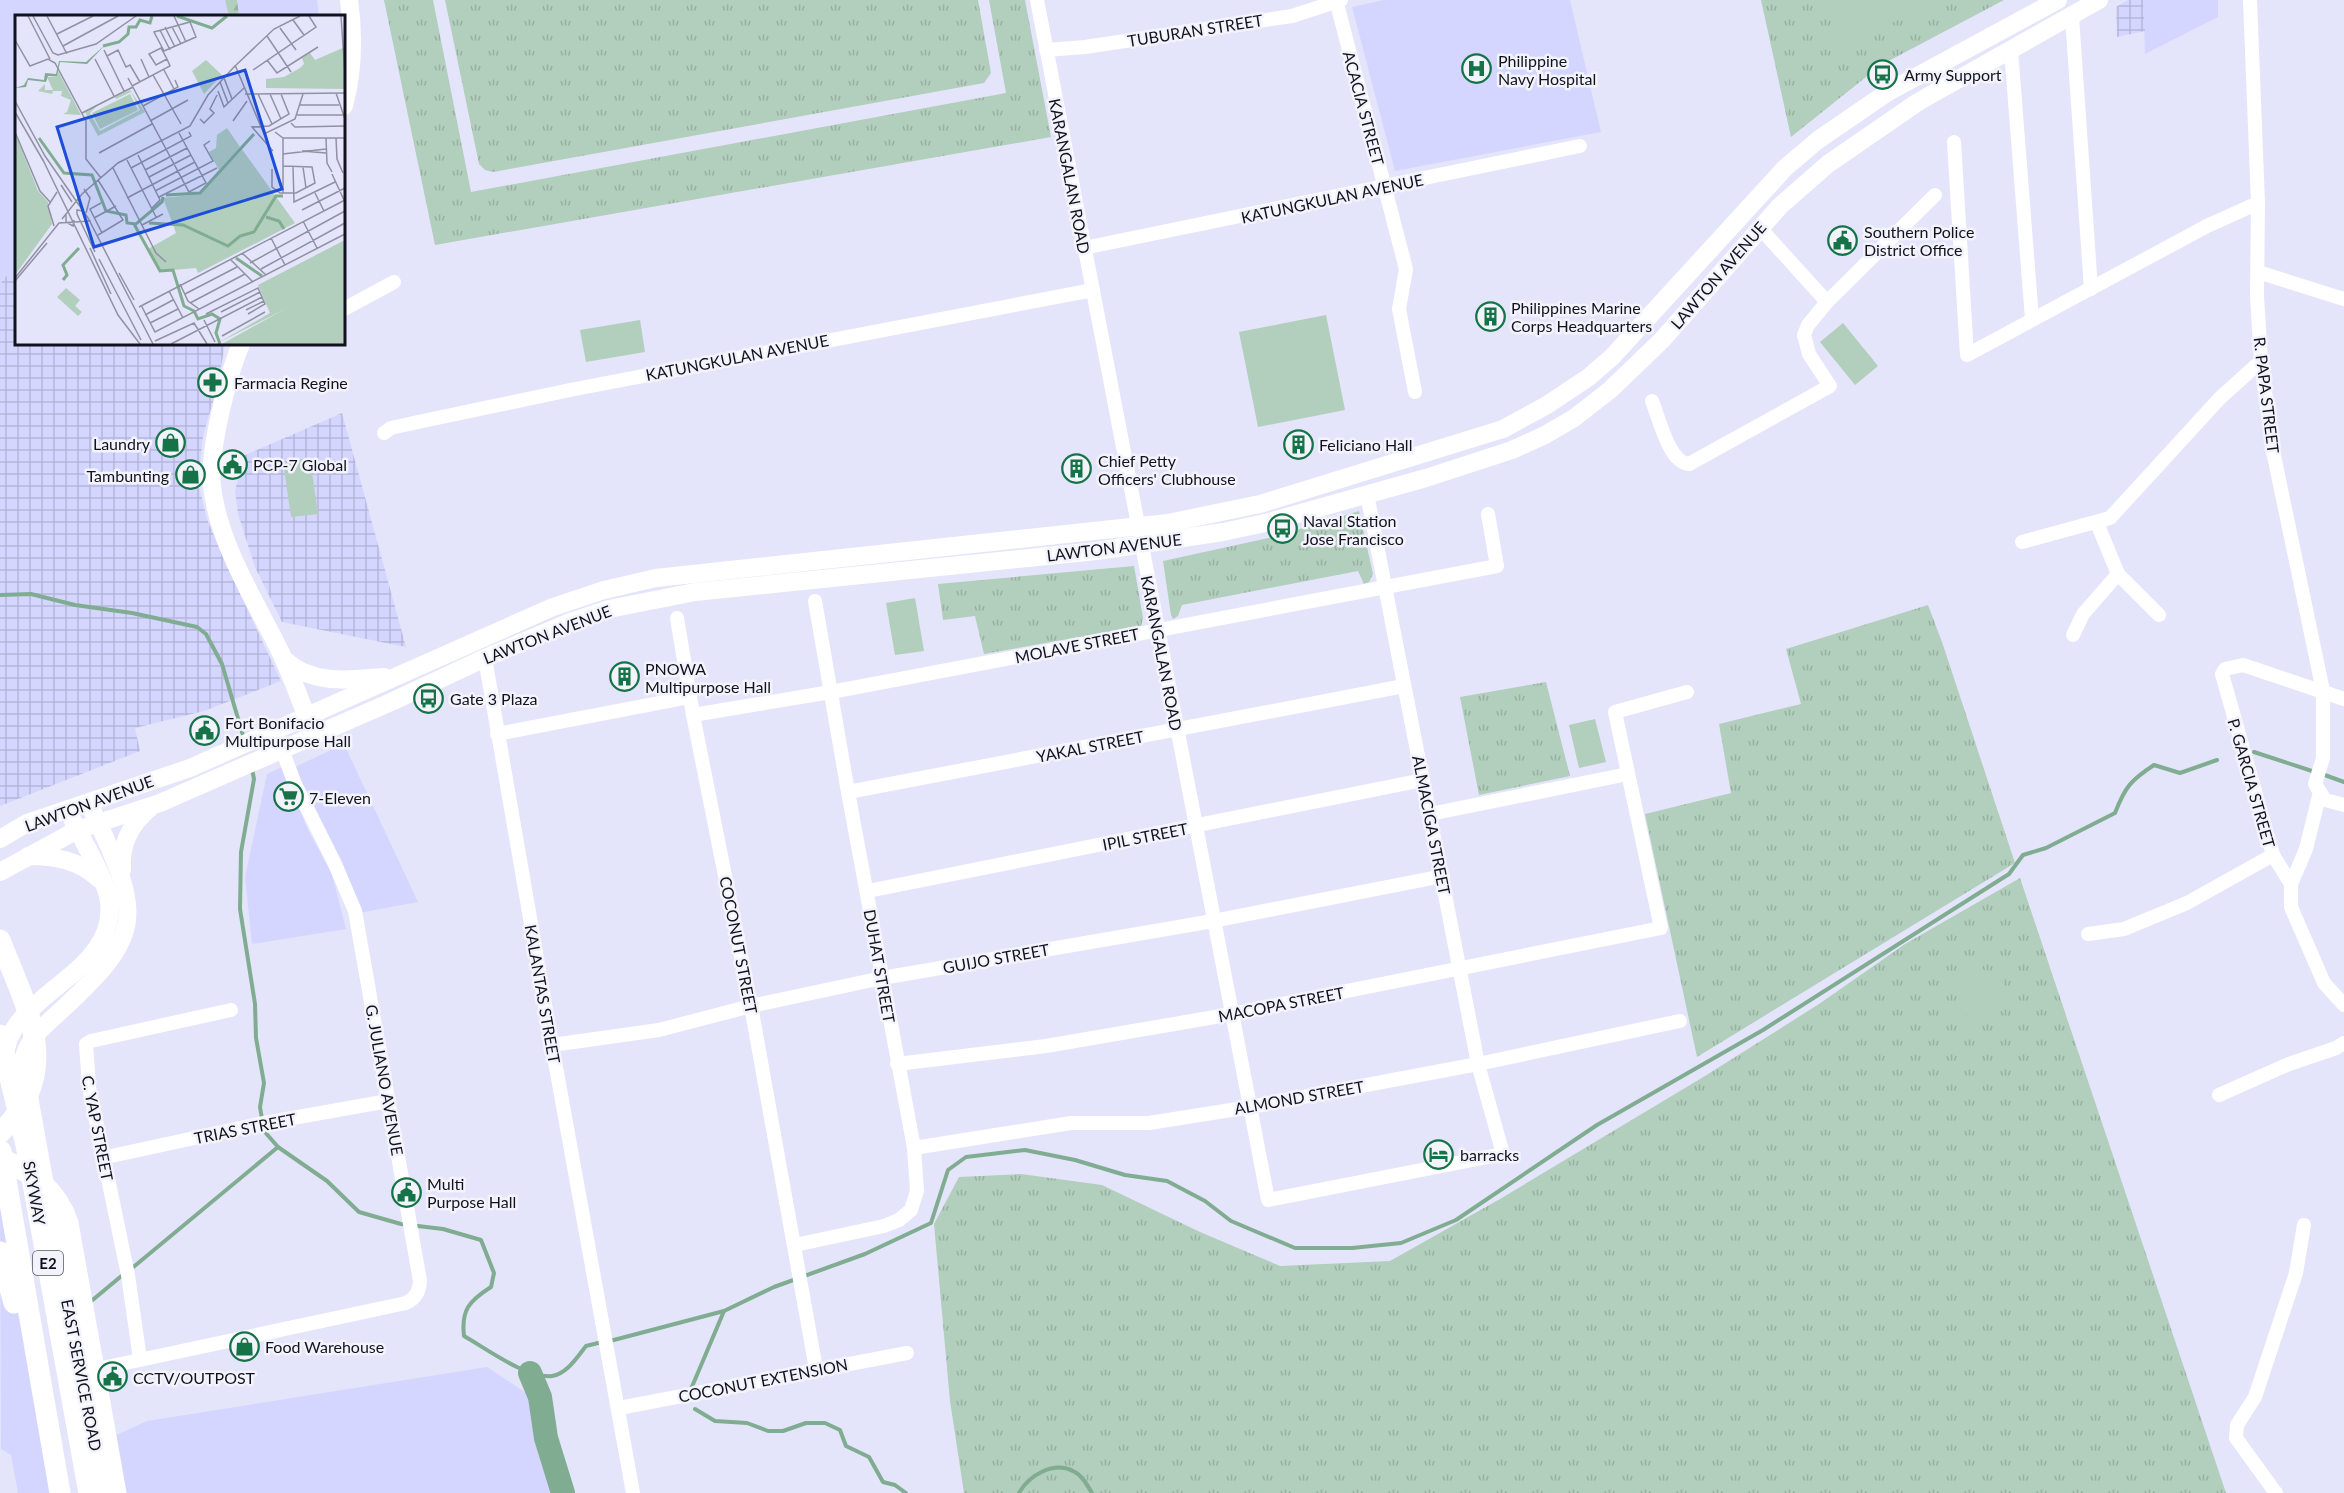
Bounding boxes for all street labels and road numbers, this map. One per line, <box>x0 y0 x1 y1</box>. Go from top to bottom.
street label: TUBURAN STREET <box>1126 10 1264 50</box>
street label: ACACIA STREET <box>1340 49 1389 168</box>
street label: KARANGALAN ROAD <box>1046 97 1094 255</box>
street label: KATUNGKULAN AVENUE <box>1239 169 1425 227</box>
street label: LAWTON AVENUE <box>1666 218 1770 332</box>
street label: KATUNGKULAN AVENUE <box>644 330 830 384</box>
street label: R. PAPA STREET <box>2250 336 2284 455</box>
street label: LAWTON AVENUE <box>1045 529 1183 565</box>
street label: KARANGALAN ROAD <box>1138 574 1186 732</box>
street label: LAWTON AVENUE <box>480 601 614 667</box>
street label: MOLAVE STREET <box>1013 624 1141 666</box>
street label: P. GARCIA STREET <box>2224 716 2280 850</box>
street label: YAKAL STREET <box>1035 726 1146 766</box>
street label: ALMACIGA STREET <box>1409 754 1455 897</box>
street label: LAWTON AVENUE <box>22 771 156 835</box>
street label: IPIL STREET <box>1101 818 1190 854</box>
street label: COCONUT STREET <box>716 875 762 1016</box>
street label: DUHAT STREET <box>861 908 899 1025</box>
street label: KALANTAS STREET <box>521 923 565 1065</box>
street label: GUIJO STREET <box>941 939 1051 977</box>
street label: MACOPA STREET <box>1216 982 1346 1026</box>
street label: G. JULIANO AVENUE <box>362 1003 408 1157</box>
street label: C. YAP STREET <box>78 1074 118 1183</box>
street label: ALMOND STREET <box>1233 1076 1366 1118</box>
street label: TRIAS STREET <box>192 1109 298 1147</box>
street label: SKYWAY <box>20 1159 50 1227</box>
road number: E2 <box>33 1251 63 1275</box>
street label: EAST SERVICE ROAD <box>58 1297 106 1453</box>
street label: COCONUT EXTENSION <box>677 1354 849 1406</box>

